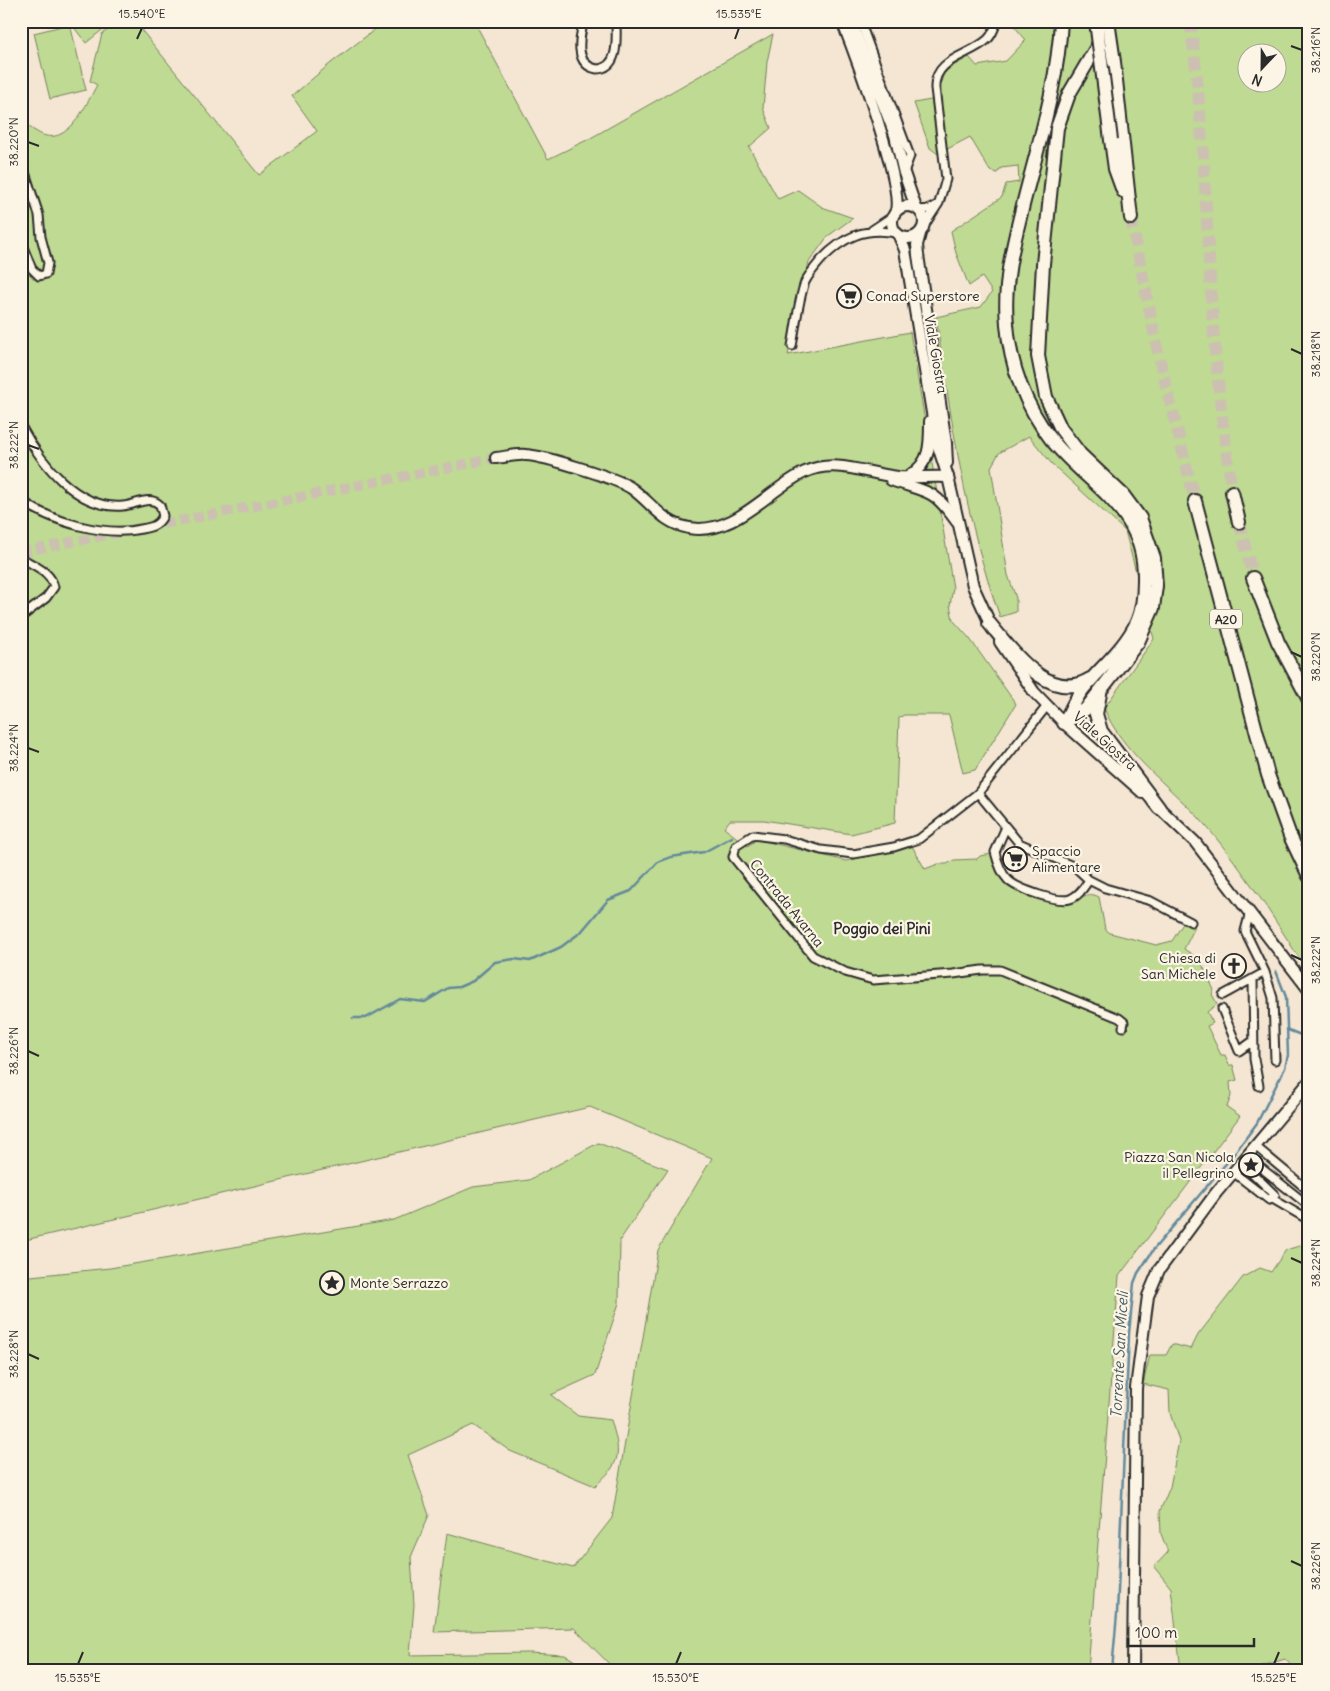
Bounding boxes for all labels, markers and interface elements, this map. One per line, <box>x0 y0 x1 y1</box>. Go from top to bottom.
text: 15.540°E <box>119 6 165 21</box>
text: 15.535°E <box>716 6 762 21</box>
text: 38.216°N <box>1308 27 1323 73</box>
north arrow <box>1238 42 1288 92</box>
text: N <box>1249 70 1265 90</box>
text: 38.220°N <box>6 117 21 167</box>
supermarket icon: Conad Superstore <box>836 283 862 309</box>
place label: Conad Superstore <box>866 287 980 305</box>
street label: Viale Giostra <box>920 313 952 395</box>
text: 38.218°N <box>1308 331 1323 377</box>
text: 38.222°N <box>6 421 21 469</box>
road number: A20 <box>1210 610 1242 628</box>
text: 38.220°N <box>1308 632 1323 682</box>
street label: Viale Giostra <box>1069 708 1141 774</box>
text: 38.224°N <box>6 724 21 772</box>
place label: Spaccio Alimentare <box>1032 842 1101 876</box>
supermarket icon: Spaccio Alimentare <box>1002 846 1028 872</box>
street label: Contrada Avarna <box>746 855 828 951</box>
district label: Poggio dei Pini <box>833 919 931 939</box>
text: 38.222°N <box>1308 936 1323 984</box>
place label: Chiesa di San Michele <box>1141 949 1216 983</box>
church icon: Chiesa di San Michele <box>1221 953 1247 979</box>
text: 38.226°N <box>6 1027 21 1075</box>
place label: Piazza San Nicola il Pellegrino <box>1124 1148 1234 1182</box>
place icon: Piazza San Nicola il Pellegrino <box>1238 1152 1264 1178</box>
text: 38.224°N <box>1308 1239 1323 1287</box>
place icon: Monte Serrazzo <box>319 1270 345 1296</box>
place label: Monte Serrazzo <box>350 1274 448 1292</box>
water label: Torrente San Miceli <box>1106 1289 1132 1419</box>
text: 38.228°N <box>6 1330 21 1378</box>
text: 38.226°N <box>1308 1542 1323 1590</box>
scale bar <box>1128 1616 1254 1648</box>
text: 100 m <box>1135 1623 1177 1642</box>
text: 15.535°E <box>55 1670 101 1685</box>
text: 15.530°E <box>653 1670 699 1685</box>
text: 15.525°E <box>1251 1670 1297 1685</box>

